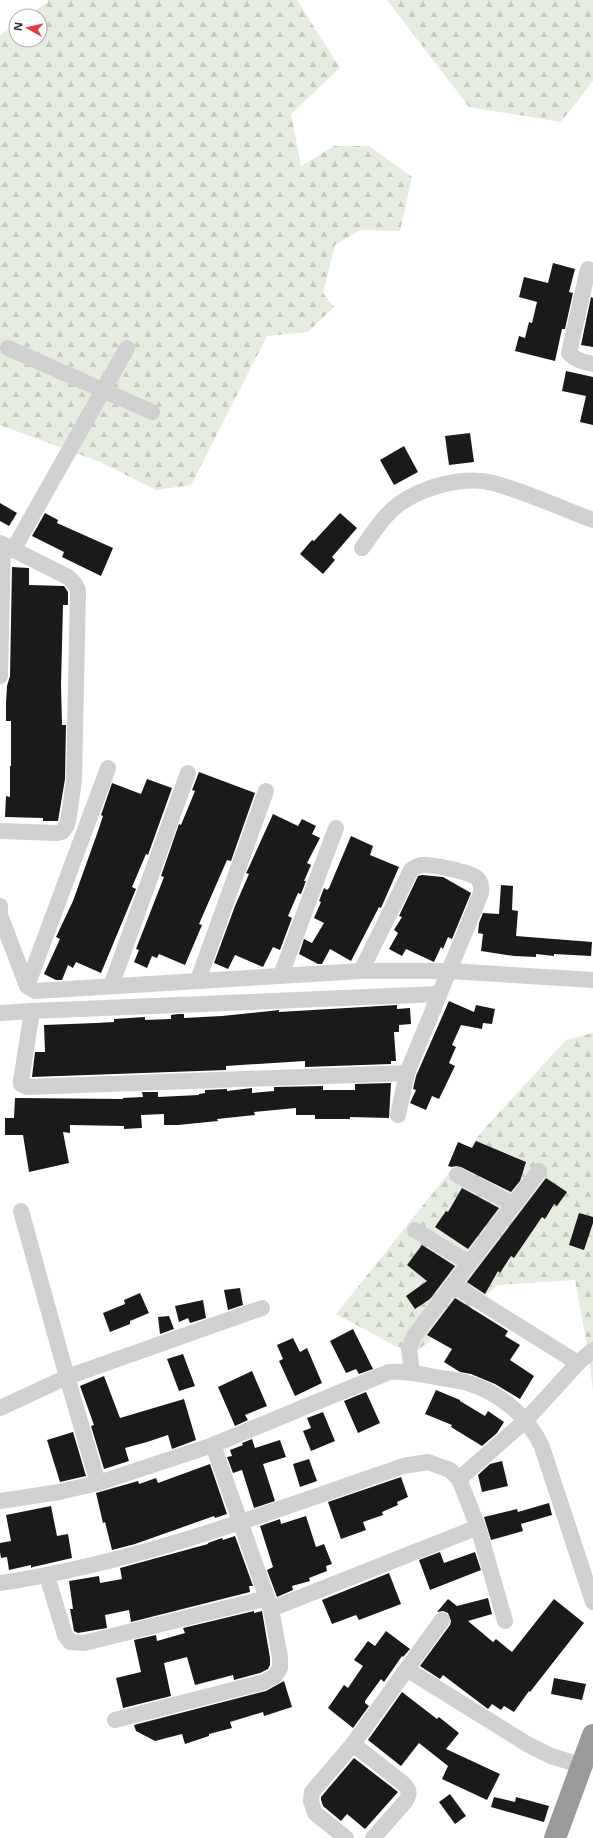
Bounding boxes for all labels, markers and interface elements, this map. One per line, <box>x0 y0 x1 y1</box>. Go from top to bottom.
north arrow <box>8 8 48 48</box>
text: N <box>10 21 26 32</box>

